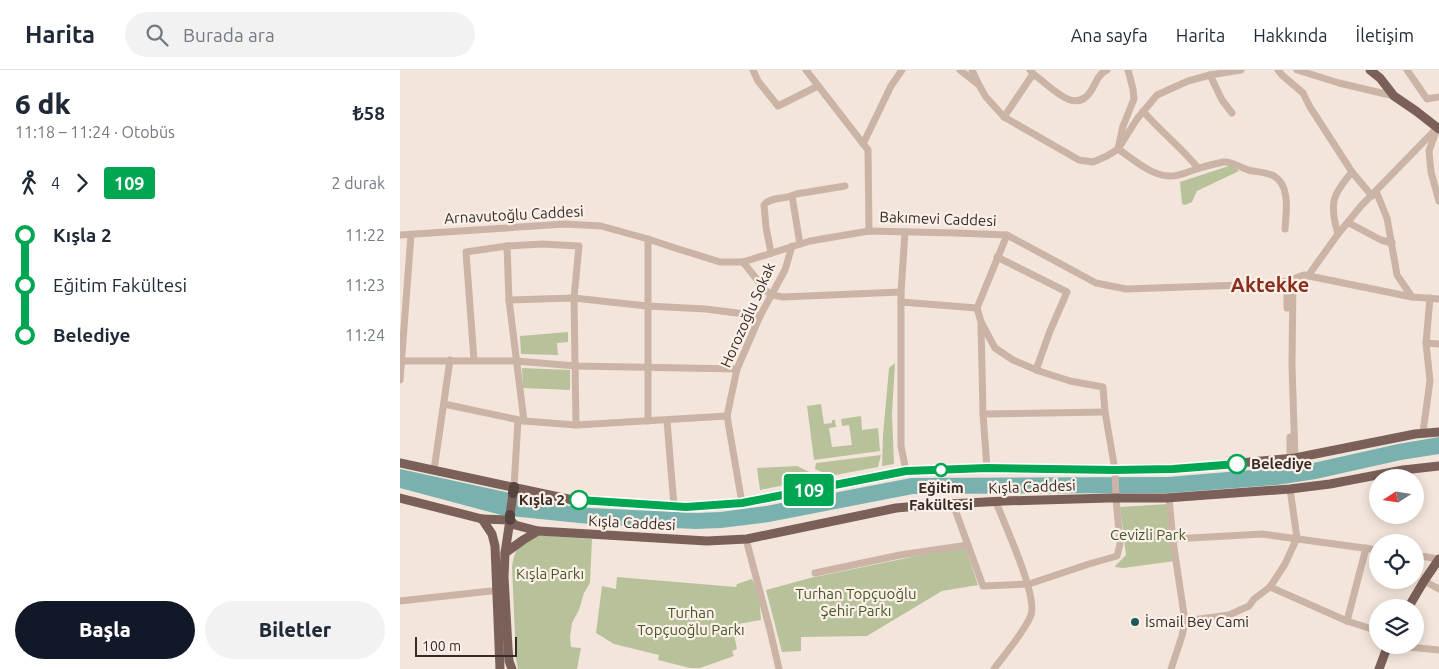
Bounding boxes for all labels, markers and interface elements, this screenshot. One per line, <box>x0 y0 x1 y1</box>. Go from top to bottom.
search box <box>125 12 475 57</box>
text: Harita <box>25 21 95 48</box>
icon: search <box>143 21 171 49</box>
text: Burada ara <box>183 24 275 46</box>
text: Ana sayfa <box>1071 25 1148 45</box>
text: Harita <box>1176 25 1225 45</box>
text: Hakkında <box>1253 25 1328 45</box>
text: İletişim <box>1356 25 1414 45</box>
text: 6 dk <box>15 88 71 119</box>
text: ₺58 <box>353 102 385 124</box>
text: 11:18 – 11:24 · Otobüs <box>15 123 175 141</box>
icon: walk <box>15 169 43 197</box>
icon: forward <box>68 169 96 197</box>
text: 109 <box>114 173 145 193</box>
text: 4 <box>51 174 60 192</box>
text: 2 durak <box>331 174 385 192</box>
street label: Arnavutoğlu Caddesi <box>444 202 584 227</box>
street label: Bakımevi Caddesi <box>879 208 997 229</box>
text: Kışla 2 <box>53 224 112 246</box>
text: 11:22 <box>345 226 385 244</box>
street label: Horozoğlu Sokak <box>717 259 778 370</box>
district label: Aktekke <box>1231 273 1309 296</box>
text: Eğitim Fakültesi <box>53 274 187 296</box>
text: 11:23 <box>345 276 385 294</box>
text: Belediye <box>53 324 131 346</box>
text: 11:24 <box>345 326 385 344</box>
marker: Belediye <box>1227 454 1247 474</box>
place label: Belediye <box>1251 455 1312 472</box>
marker: Eğitim Fakültesi <box>934 463 948 477</box>
north arrow <box>1369 469 1424 524</box>
map controls <box>1369 469 1424 654</box>
line badge: 109 <box>780 474 838 506</box>
street label: Kışla Caddesi <box>988 476 1076 497</box>
place label: Eğitim Fakültesi <box>909 479 973 513</box>
text: 109 <box>794 480 824 500</box>
marker: Kışla 2 <box>569 490 589 510</box>
place label: Kışla 2 <box>519 491 565 509</box>
street label: Kışla Caddesi <box>588 512 676 533</box>
park label: Cevizli Park <box>1110 526 1186 543</box>
button: locate <box>1369 534 1424 589</box>
park label: Kışla Parkı <box>516 565 584 582</box>
park label: Turhan Topçuoğlu Şehir Parkı <box>795 585 917 619</box>
button: layers <box>1369 599 1424 654</box>
button: Başla <box>15 601 195 659</box>
button: Biletler <box>205 601 385 659</box>
park label: Turhan Topçuoğlu Parkı <box>637 604 745 638</box>
place label: İsmail Bey Cami <box>1145 613 1249 630</box>
marker: İsmail Bey Cami <box>1129 616 1141 628</box>
scale bar <box>415 634 518 657</box>
text: 100 m <box>422 638 461 654</box>

